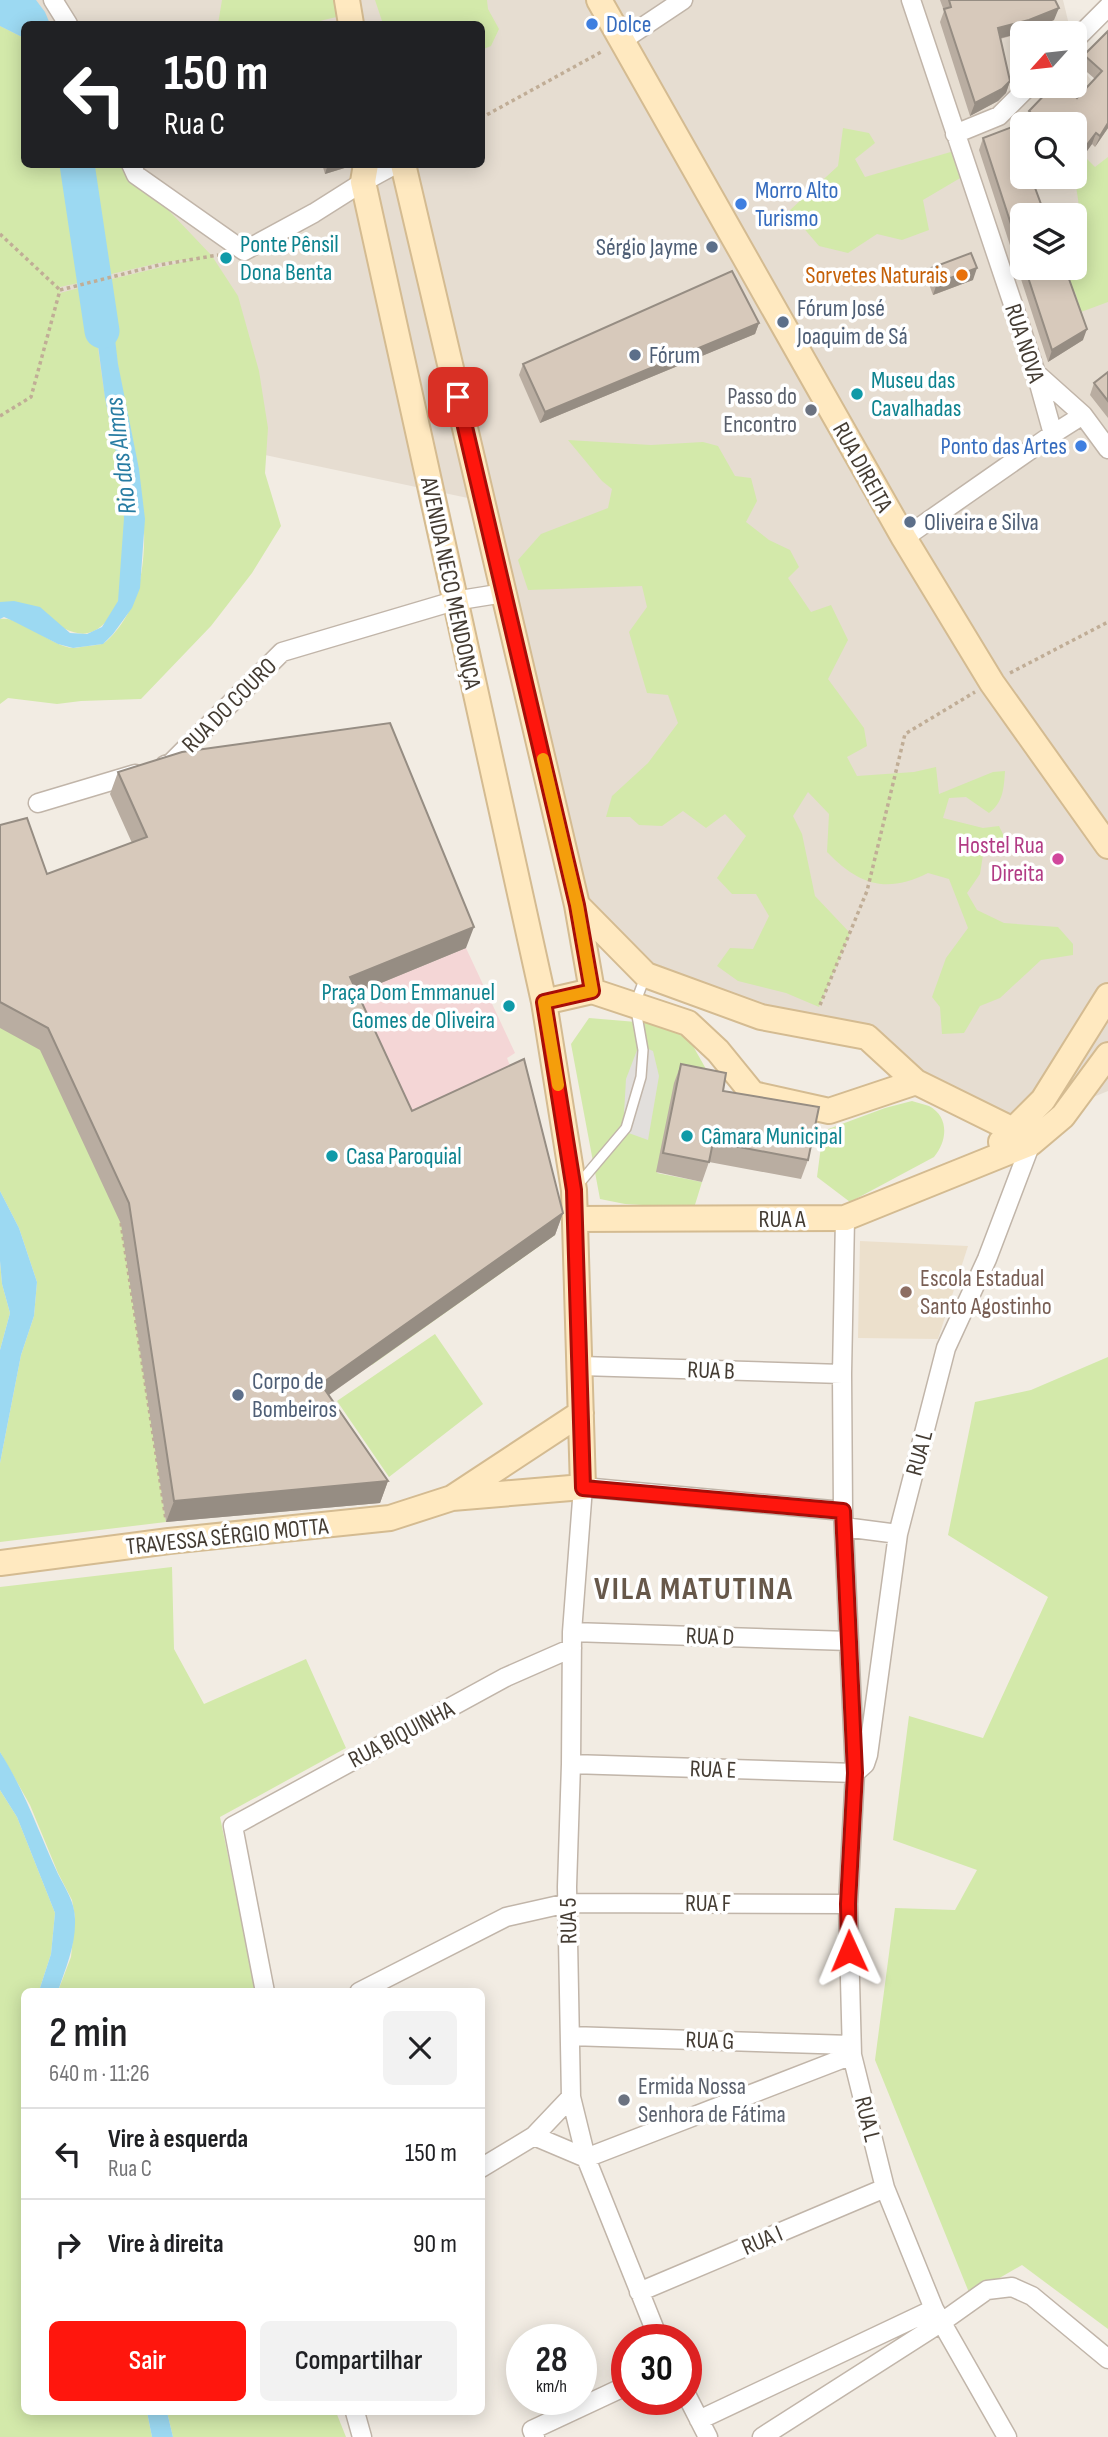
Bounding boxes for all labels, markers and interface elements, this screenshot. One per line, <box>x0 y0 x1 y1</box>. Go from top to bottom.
place label: Dolce <box>606 10 651 39</box>
marker: Dolce <box>584 16 600 32</box>
north arrow <box>1010 21 1087 98</box>
map controls <box>1010 21 1087 280</box>
text: 150 m <box>164 45 268 104</box>
icon: left <box>49 49 140 140</box>
text: Rua C <box>164 105 225 144</box>
button: search <box>1010 112 1087 189</box>
place label: Morro Alto Turismo <box>755 176 839 233</box>
marker: Morro Alto Turismo <box>733 196 749 212</box>
button: layers <box>1010 203 1087 280</box>
place label: Ponte Pênsil Dona Benta <box>240 230 339 287</box>
place label: Sérgio Jayme <box>596 233 698 262</box>
marker: Sérgio Jayme <box>704 239 720 255</box>
marker: Ponte Pênsil Dona Benta <box>218 250 234 266</box>
place label: Sorvetes Naturais <box>805 261 948 290</box>
marker: Sorvetes Naturais <box>954 267 970 283</box>
place label: Fórum José Joaquim de Sá <box>796 294 908 351</box>
street label: RUA NOVA <box>998 300 1051 387</box>
marker: Fórum José Joaquim de Sá <box>775 314 791 330</box>
place label: Fórum <box>649 341 700 370</box>
marker: Fórum <box>627 347 643 363</box>
place label: Museu das Cavalhadas <box>871 366 961 423</box>
pin <box>428 367 488 427</box>
icon: arrive <box>439 378 477 416</box>
place label: Passo do Encontro <box>723 382 797 439</box>
marker: Museu das Cavalhadas <box>849 386 865 402</box>
water label: Rio das Almas <box>99 396 144 516</box>
marker: Passo do Encontro <box>803 402 819 418</box>
street label: RUA DIREITA <box>826 417 899 518</box>
place label: Ponto das Artes <box>941 432 1067 461</box>
marker: Ponto das Artes <box>1073 438 1089 454</box>
street label: AVENIDA NECO MENDONÇA <box>414 473 487 693</box>
place label: Oliveira e Silva <box>924 508 1039 537</box>
marker: Oliveira e Silva <box>902 514 918 530</box>
street label: RUA DO COURO <box>176 652 283 759</box>
place label: Hostel Rua Direita <box>958 831 1044 888</box>
marker: Hostel Rua Direita <box>1050 851 1066 867</box>
place label: Praça Dom Emmanuel Gomes de Oliveira <box>321 978 495 1035</box>
marker: Praça Dom Emmanuel Gomes de Oliveira <box>501 998 517 1014</box>
place label: Câmara Municipal <box>701 1122 842 1151</box>
marker: Câmara Municipal <box>679 1128 695 1144</box>
place label: Casa Paroquial <box>346 1142 462 1171</box>
marker: Casa Paroquial <box>324 1148 340 1164</box>
street label: RUA A <box>758 1205 806 1234</box>
place label: Escola Estadual Santo Agostinho <box>920 1264 1052 1321</box>
marker: Escola Estadual Santo Agostinho <box>898 1284 914 1300</box>
street label: RUA B <box>687 1355 735 1386</box>
place label: Corpo de Bombeiros <box>252 1367 337 1424</box>
marker: Corpo de Bombeiros <box>230 1387 246 1403</box>
street label: RUA L <box>900 1427 939 1479</box>
street label: TRAVESSA SÉRGIO MOTTA <box>124 1511 330 1562</box>
district label: VILA MATUTINA <box>594 1570 794 1609</box>
street label: RUA D <box>685 1621 735 1652</box>
street label: RUA BIQUINHA <box>343 1694 460 1774</box>
street label: RUA E <box>689 1754 737 1785</box>
street label: RUA F <box>685 1889 731 1918</box>
street label: RUA 5 <box>554 1898 583 1944</box>
position arrow <box>812 1914 886 1988</box>
text: 2 min <box>49 2008 128 2059</box>
button: close <box>383 2011 457 2085</box>
street label: RUA G <box>685 2025 735 2056</box>
text: 640 m · 11:26 <box>49 2060 150 2088</box>
place label: Ermida Nossa Senhora de Fátima <box>638 2072 786 2129</box>
marker: Ermida Nossa Senhora de Fátima <box>616 2092 632 2108</box>
street label: RUA L <box>848 2093 887 2145</box>
text: Vire à esquerda <box>108 2124 248 2155</box>
icon: left <box>49 2135 87 2173</box>
text: 150 m <box>405 2138 457 2169</box>
text: Rua C <box>108 2155 152 2183</box>
street label: RUA I <box>737 2219 787 2262</box>
icon: right <box>49 2226 87 2264</box>
text: Vire à direita <box>108 2229 224 2260</box>
text: 90 m <box>413 2229 457 2260</box>
button: Sair <box>49 2321 246 2401</box>
button: Compartilhar <box>260 2321 457 2401</box>
speed limit sign: 30 <box>611 2324 702 2415</box>
text: 28 <box>536 2339 567 2382</box>
text: km/h <box>536 2376 567 2397</box>

